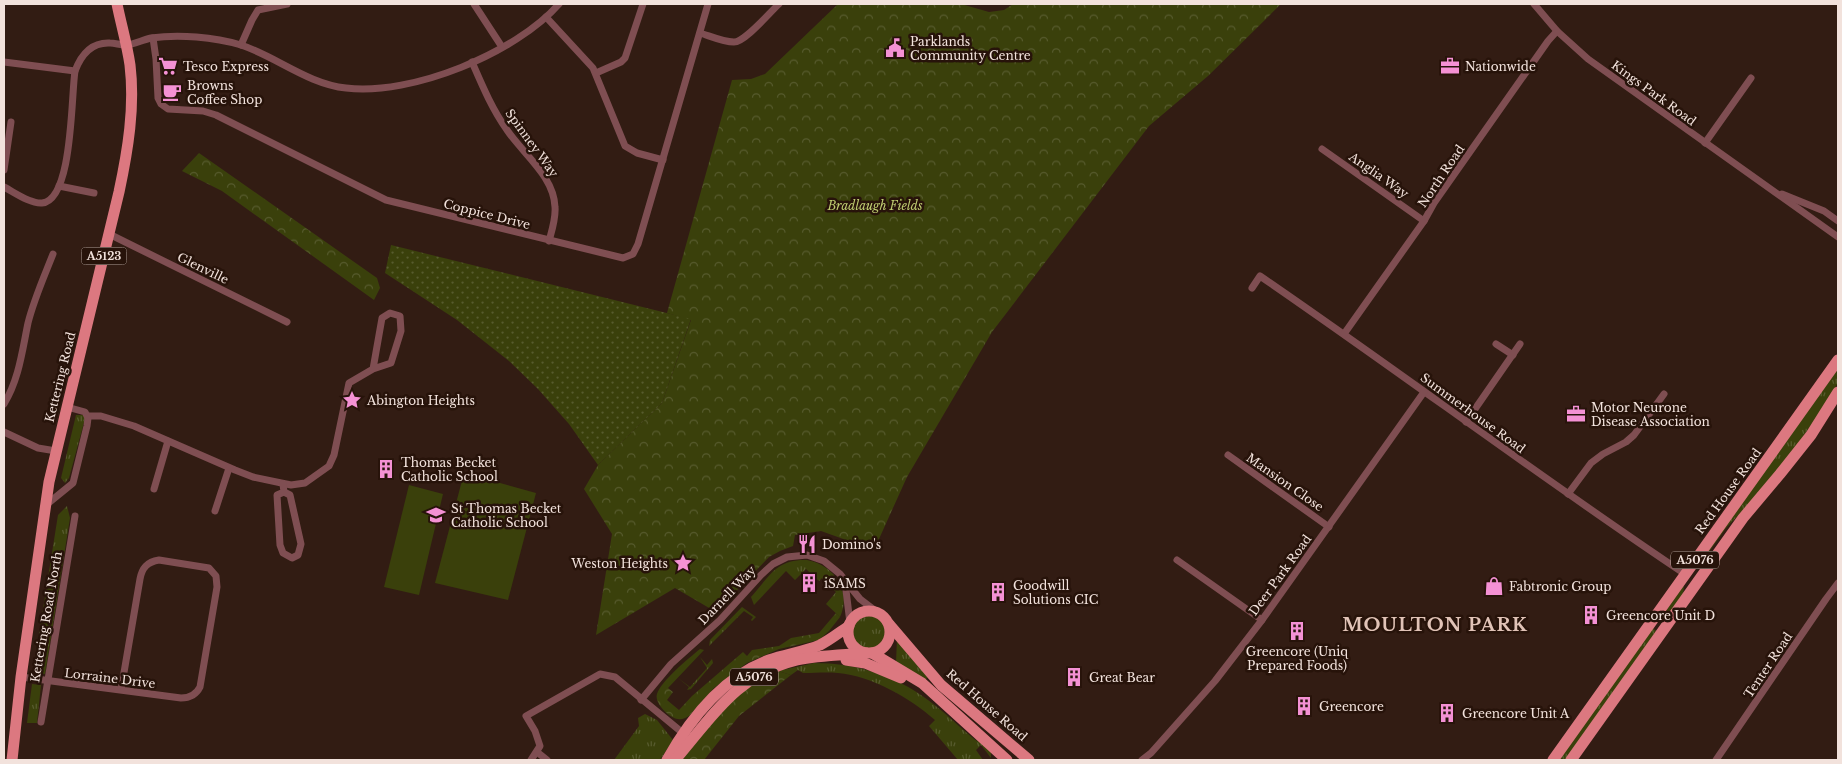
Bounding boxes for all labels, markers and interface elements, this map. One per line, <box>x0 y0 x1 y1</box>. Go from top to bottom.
place label: Parklands Community Centre <box>910 34 1031 63</box>
public building icon: Parklands Community Centre <box>884 37 906 59</box>
supermarket icon: Tesco Express <box>157 55 179 77</box>
office icon: Nationwide <box>1439 55 1461 77</box>
street label: Kings Park Road <box>1609 57 1699 129</box>
place label: Tesco Express <box>183 59 269 74</box>
place label: Nationwide <box>1465 59 1536 74</box>
place label: Browns Coffee Shop <box>187 78 262 107</box>
cafe icon: Browns Coffee Shop <box>161 81 183 103</box>
street label: Spinney Way <box>502 106 562 180</box>
street label: North Road <box>1415 142 1467 210</box>
street label: Anglia Way <box>1345 148 1412 201</box>
street label: Coppice Drive <box>442 196 532 232</box>
park label: Bradlaugh Fields <box>826 198 923 213</box>
road number: A5123 <box>82 248 126 264</box>
street label: Glenville <box>175 249 231 287</box>
street label: Kettering Road <box>42 330 78 424</box>
street label: Summerhouse Road <box>1418 370 1528 456</box>
place icon: Abington Heights <box>341 389 363 411</box>
place label: Abington Heights <box>366 393 475 408</box>
place label: Motor Neurone Disease Association <box>1591 400 1710 429</box>
office icon: Motor Neurone Disease Association <box>1565 403 1587 425</box>
street label: Red House Road <box>1692 445 1764 537</box>
street label: Mansion Close <box>1244 450 1327 514</box>
place label: Thomas Becket Catholic School <box>401 455 498 484</box>
building icon: Thomas Becket Catholic School <box>375 458 397 480</box>
place label: St Thomas Becket Catholic School <box>451 501 562 530</box>
school or university icon: St Thomas Becket Catholic School <box>425 504 447 526</box>
street label: Deer Park Road <box>1246 532 1314 618</box>
restaurant icon: Domino's <box>796 533 818 555</box>
place label: Domino's <box>822 537 881 552</box>
street label: Kettering Road North <box>27 550 65 684</box>
place icon: Weston Heights <box>672 552 694 574</box>
road number: A5076 <box>1671 552 1719 568</box>
place label: Weston Heights <box>570 556 668 571</box>
street label: Darnell Way <box>695 562 759 628</box>
building icon: iSAMS <box>798 572 820 594</box>
shop icon: Fabtronic Group <box>1483 575 1505 597</box>
place label: iSAMS <box>824 576 866 591</box>
place label: Goodwill Solutions CIC <box>1013 578 1098 607</box>
place label: Fabtronic Group <box>1509 579 1611 594</box>
building icon: Goodwill Solutions CIC <box>987 581 1009 603</box>
building icon: Greencore Unit D <box>1580 604 1602 626</box>
place label: Greencore Unit D <box>1606 608 1715 623</box>
district label: MOULTON PARK <box>1342 614 1528 636</box>
building icon: Greencore (Uniq Prepared Foods) <box>1286 620 1308 642</box>
street label: Tenter Road <box>1741 629 1795 701</box>
place label: Greencore (Uniq Prepared Foods) <box>1246 644 1348 673</box>
street label: Lorraine Drive <box>64 665 157 691</box>
street label: Red House Road <box>944 666 1030 744</box>
building icon: Great Bear <box>1063 666 1085 688</box>
road number: A5076 <box>730 669 778 686</box>
place label: Great Bear <box>1089 670 1155 685</box>
building icon: Greencore <box>1293 695 1315 717</box>
place label: Greencore <box>1319 699 1384 714</box>
building icon: Greencore Unit A <box>1436 702 1458 724</box>
place label: Greencore Unit A <box>1462 706 1570 721</box>

